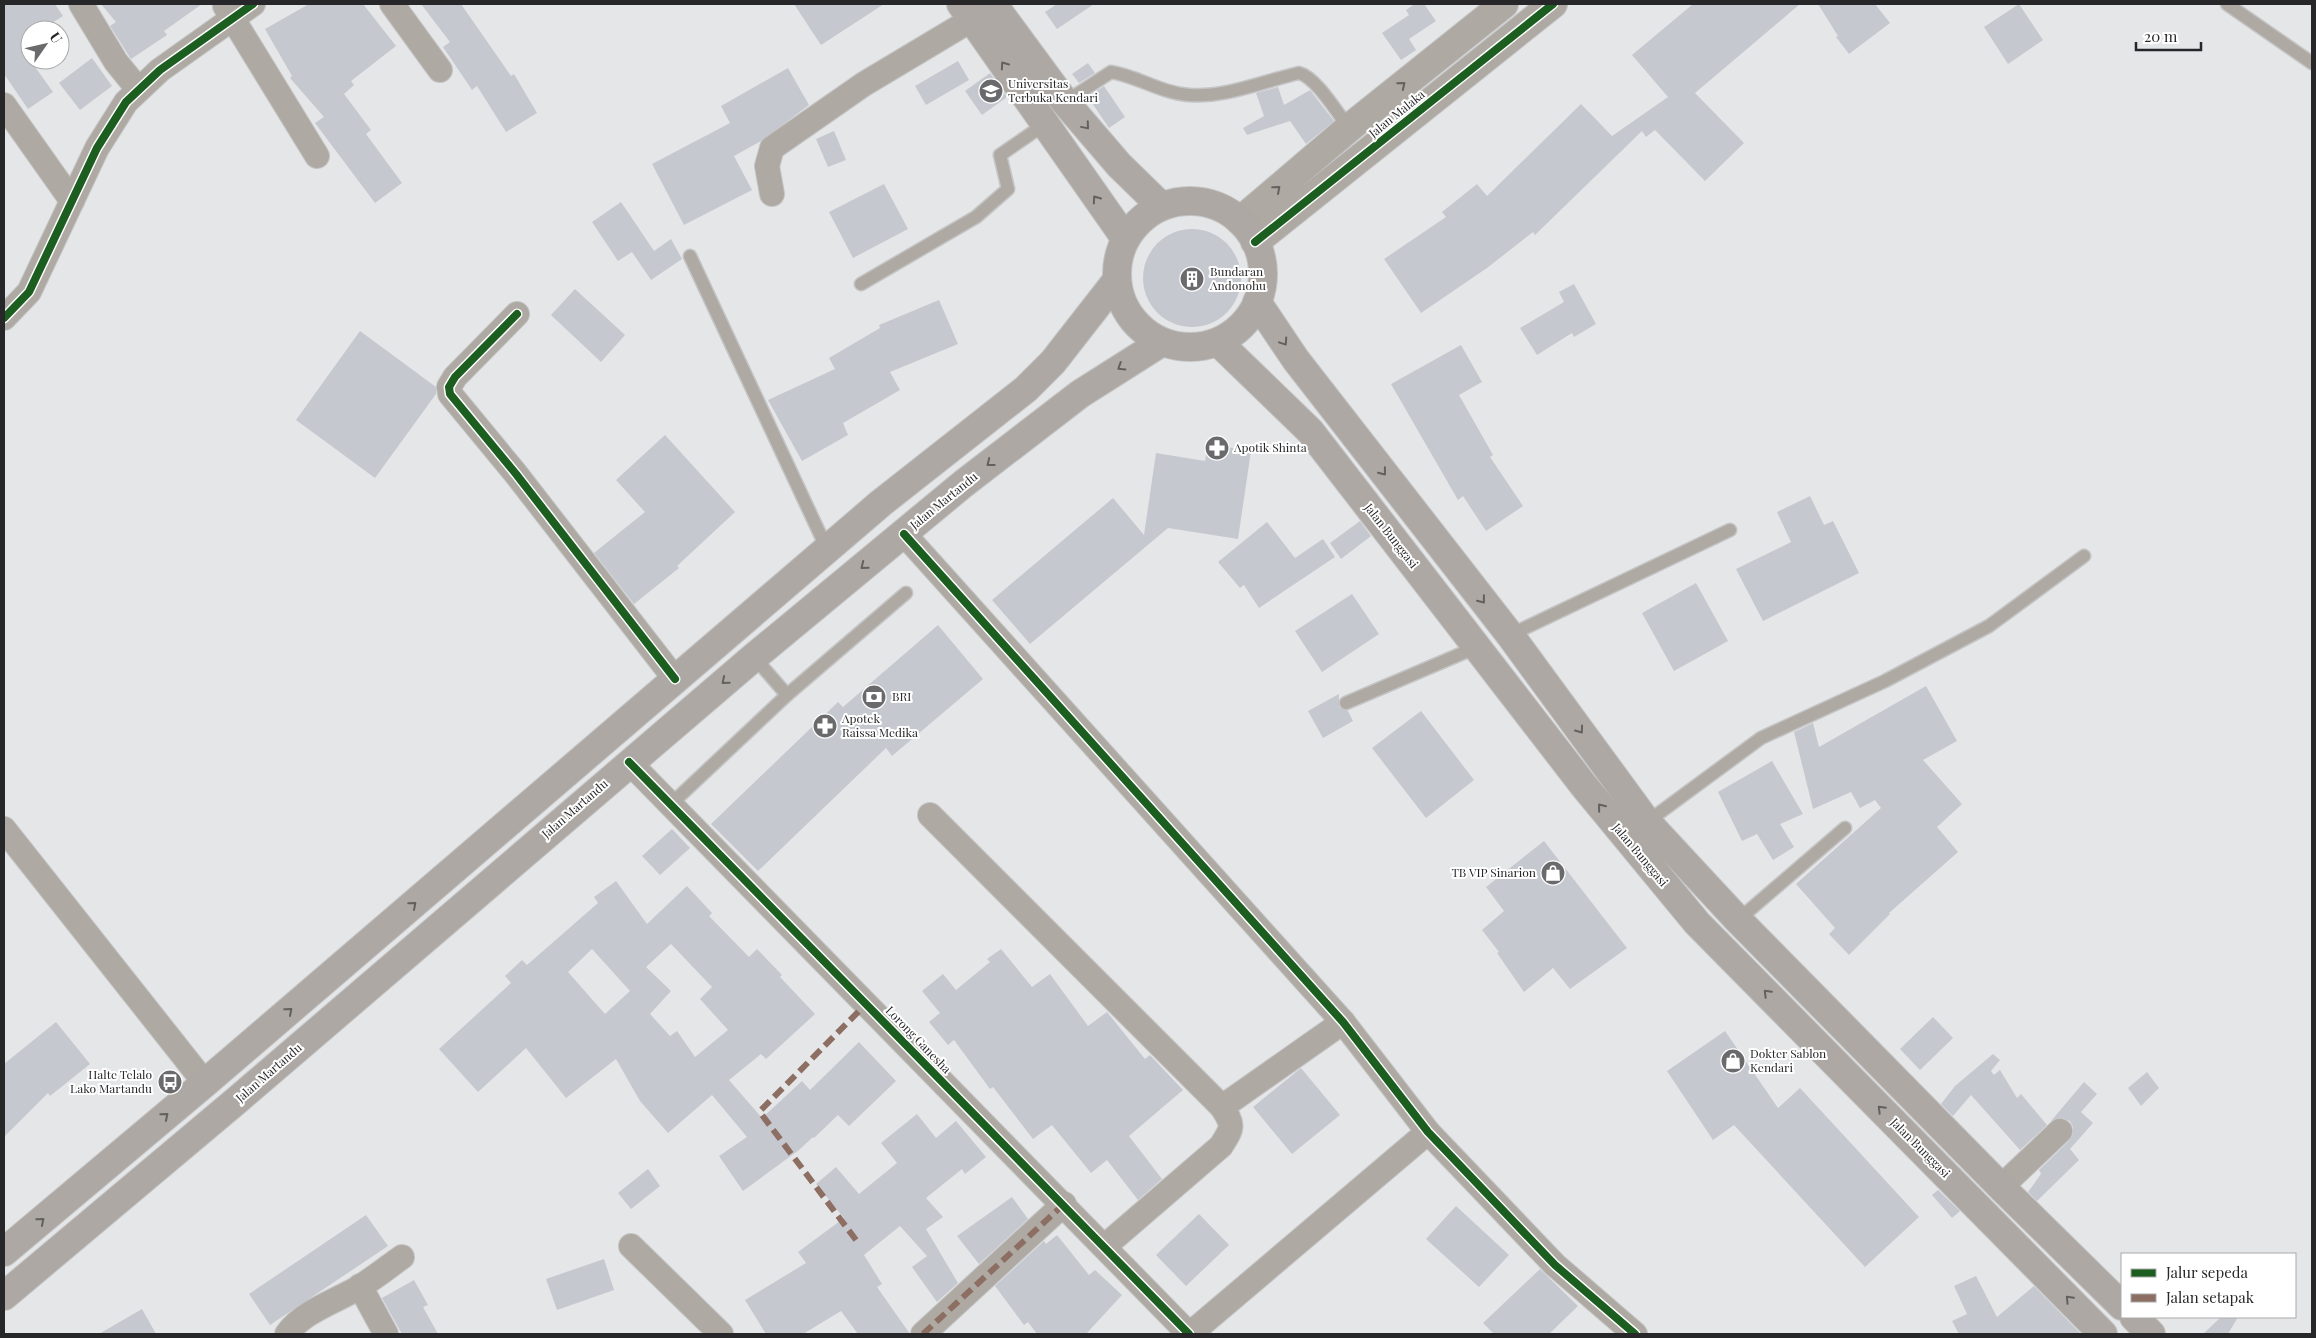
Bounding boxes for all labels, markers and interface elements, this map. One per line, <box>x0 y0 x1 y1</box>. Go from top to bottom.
north arrow <box>20 20 70 70</box>
scale bar <box>2136 20 2201 52</box>
text: 20 m <box>2144 26 2178 46</box>
text: U <box>46 28 67 47</box>
one-way arrow <box>1001 62 1009 71</box>
place label: Universitas Terbuka Kendari <box>1008 75 1099 105</box>
school or university icon: Universitas Terbuka Kendari <box>978 78 1004 104</box>
one-way arrow <box>1396 83 1405 91</box>
street label: Jalan Malaka <box>1364 86 1428 141</box>
one-way arrow <box>1080 121 1089 130</box>
one-way arrow <box>1271 186 1280 195</box>
one-way arrow <box>1093 195 1102 204</box>
place label: Bundaran Andonohu <box>1209 263 1266 293</box>
building icon: Bundaran Andonohu <box>1179 266 1205 292</box>
one-way arrow <box>1278 337 1287 346</box>
one-way arrow <box>1117 361 1126 371</box>
pharmacy icon: Apotik Shinta <box>1204 435 1230 461</box>
place label: Apotik Shinta <box>1233 439 1307 455</box>
one-way arrow <box>987 458 996 466</box>
one-way arrow <box>1377 466 1385 475</box>
street label: Jalan Martandu <box>906 468 980 533</box>
street label: Jalan Bunggasi <box>1361 499 1422 571</box>
one-way arrow <box>861 561 870 569</box>
one-way arrow <box>1477 594 1485 603</box>
one-way arrow <box>722 675 731 684</box>
bank icon: BRI <box>861 684 887 710</box>
place label: BRI <box>892 688 911 704</box>
place label: Apotek Raissa Medika <box>841 710 918 740</box>
pharmacy icon: Apotek Raissa Medika <box>812 713 838 739</box>
one-way arrow <box>1574 724 1582 733</box>
street label: Jalan Martandu <box>537 775 611 842</box>
one-way arrow <box>1597 803 1606 812</box>
street label: Jalan Bunggasi <box>1609 819 1672 890</box>
shop icon: TB VIP Sinarion <box>1540 860 1566 886</box>
place label: TB VIP Sinarion <box>1451 864 1536 880</box>
one-way arrow <box>407 902 416 911</box>
one-way arrow <box>1764 990 1773 999</box>
street label: Lorong Ganesha <box>883 1002 955 1076</box>
one-way arrow <box>283 1008 292 1017</box>
street label: Jalan Martandu <box>231 1039 305 1106</box>
place label: Dokter Sablon Kendari <box>1750 1045 1826 1075</box>
shop icon: Dokter Sablon Kendari <box>1720 1048 1746 1074</box>
place label: Halte Telalo Lako Martandu <box>70 1066 152 1096</box>
bus stop icon: Halte Telalo Lako Martandu <box>157 1069 183 1095</box>
one-way arrow <box>1878 1106 1887 1115</box>
one-way arrow <box>159 1113 168 1122</box>
street label: Jalan Bunggasi <box>1887 1113 1954 1181</box>
one-way arrow <box>35 1218 44 1227</box>
legend <box>2121 1253 2296 1318</box>
text: Jalur sepeda <box>2165 1262 2248 1282</box>
text: Jalan setapak <box>2165 1287 2255 1307</box>
one-way arrow <box>2066 1296 2075 1305</box>

